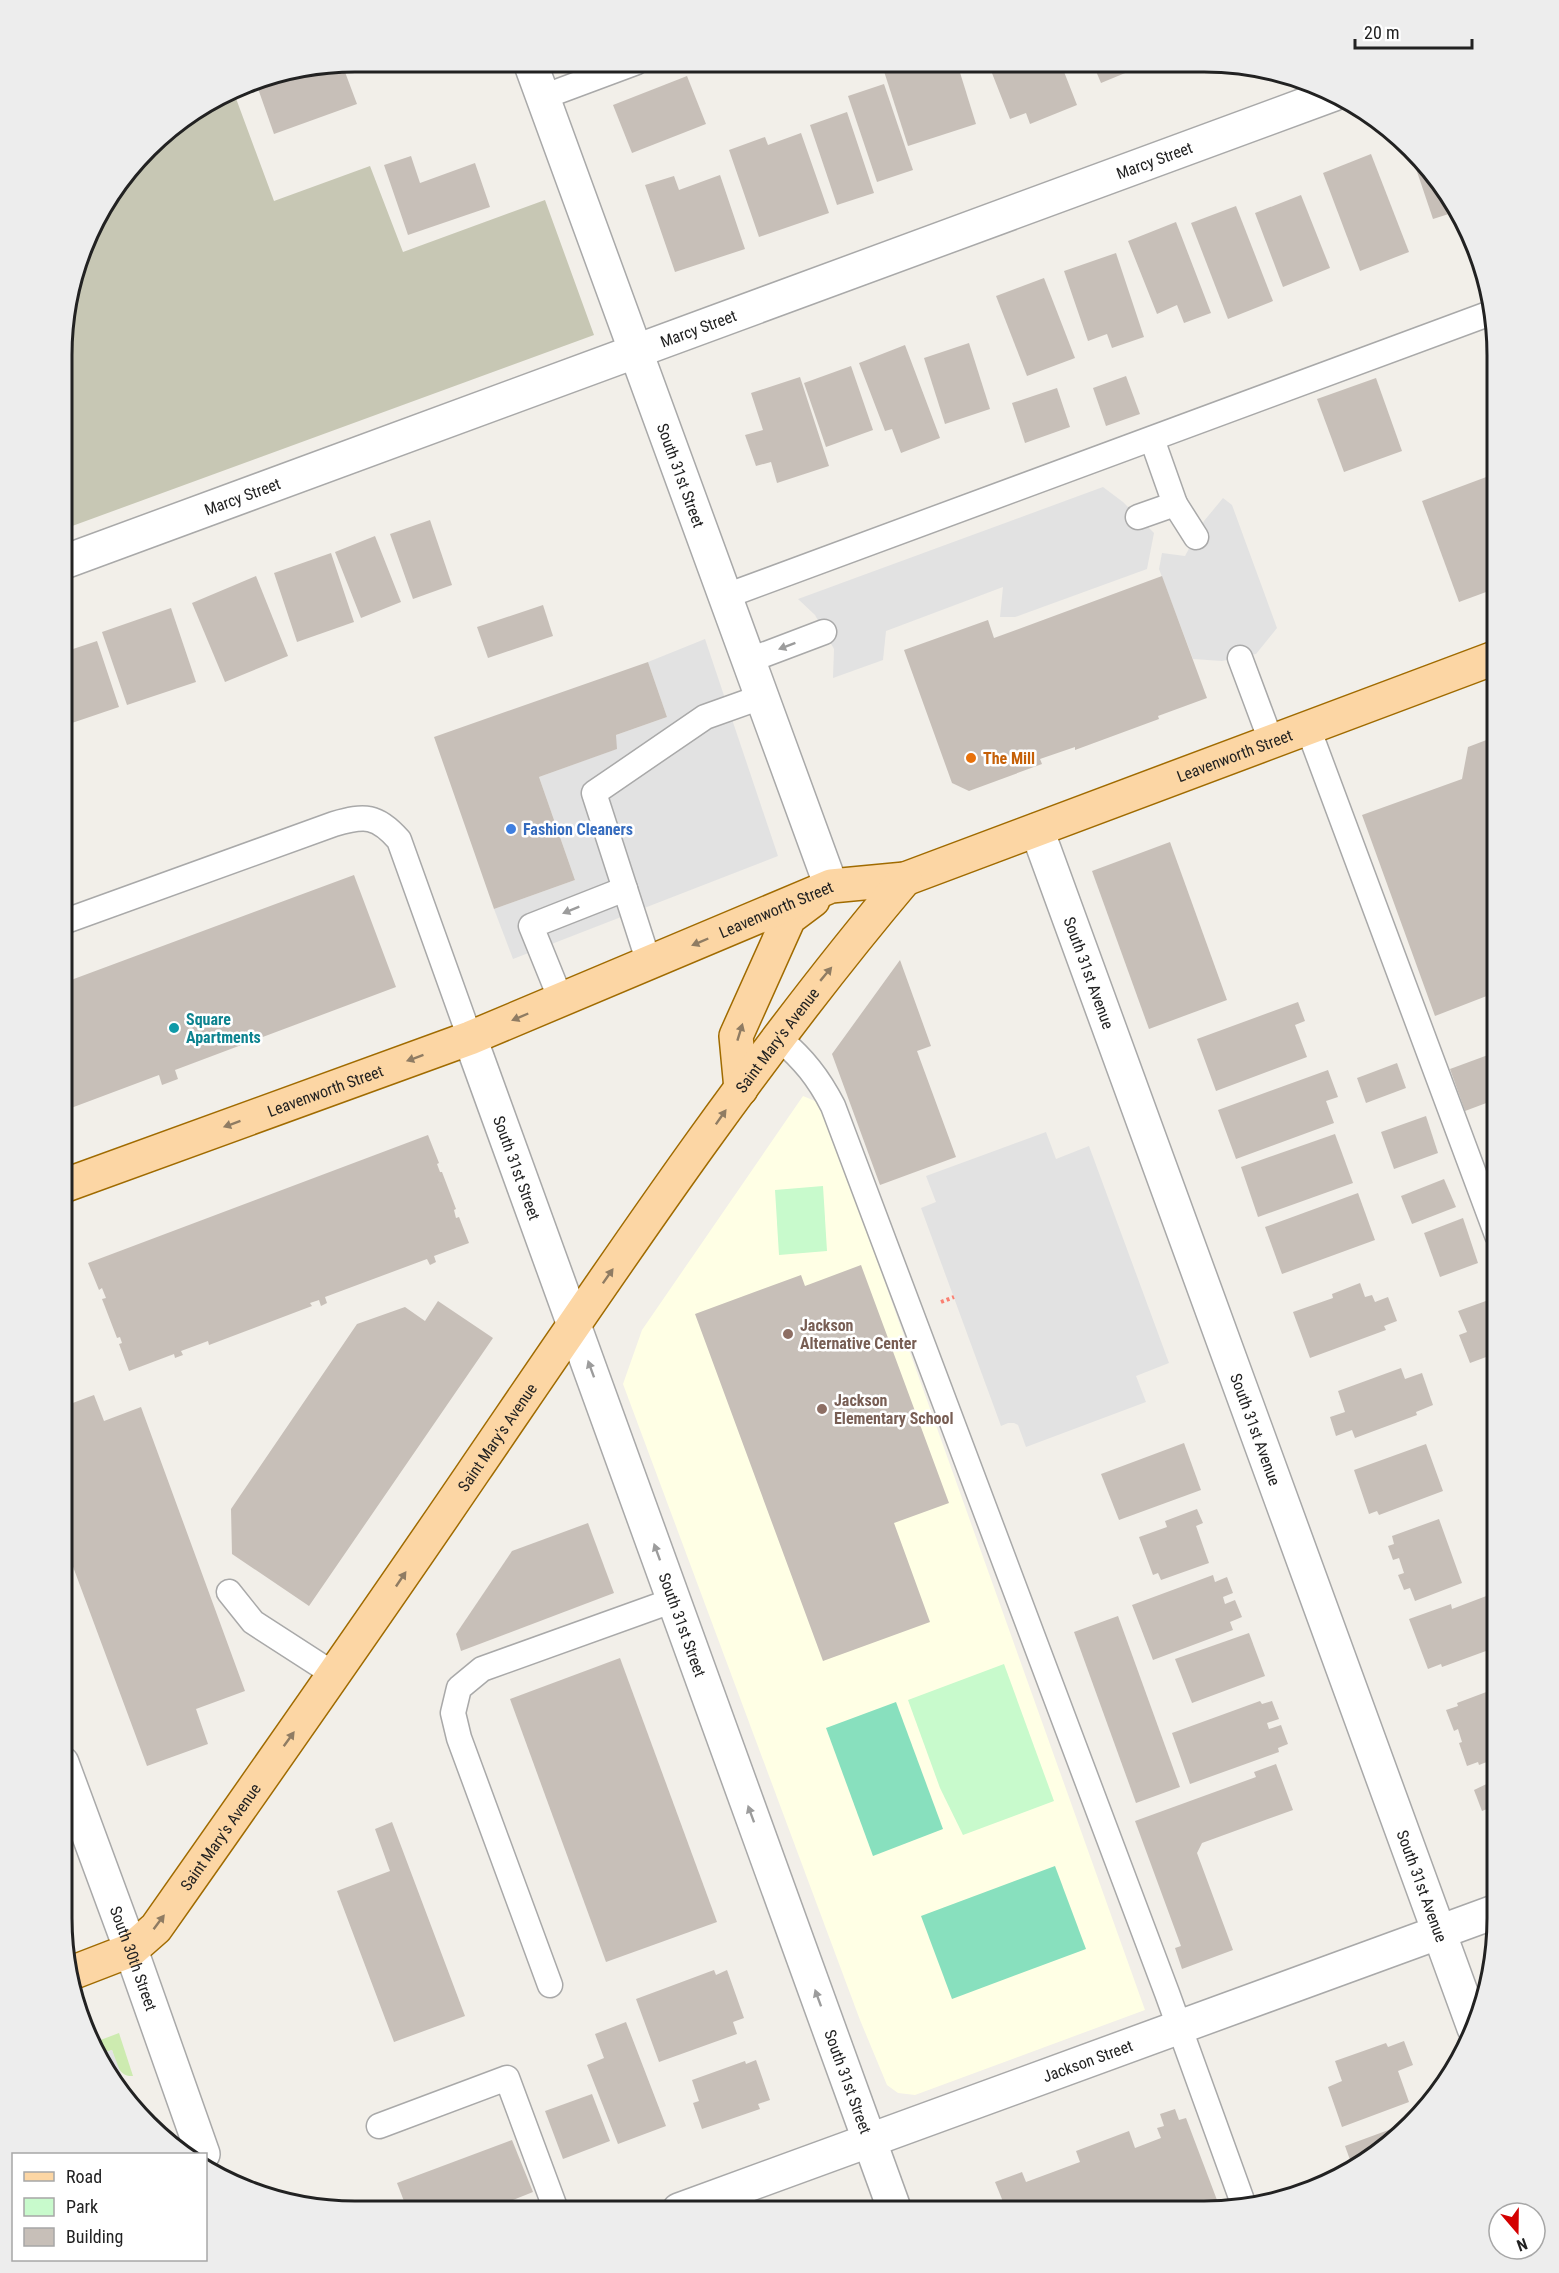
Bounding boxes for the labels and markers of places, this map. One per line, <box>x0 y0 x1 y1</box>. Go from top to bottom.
place label: The Mill <box>983 749 1035 768</box>
marker: The Mill <box>964 751 978 765</box>
place label: Fashion Cleaners <box>523 820 633 839</box>
marker: Fashion Cleaners <box>504 822 518 836</box>
place label: Square Apartments <box>186 1010 261 1047</box>
marker: Square Apartments <box>167 1021 181 1035</box>
place label: Jackson Alternative Center <box>800 1316 917 1353</box>
marker: Jackson Alternative Center <box>781 1327 795 1341</box>
place label: Jackson Elementary School <box>834 1391 953 1428</box>
marker: Jackson Elementary School <box>815 1402 829 1416</box>

